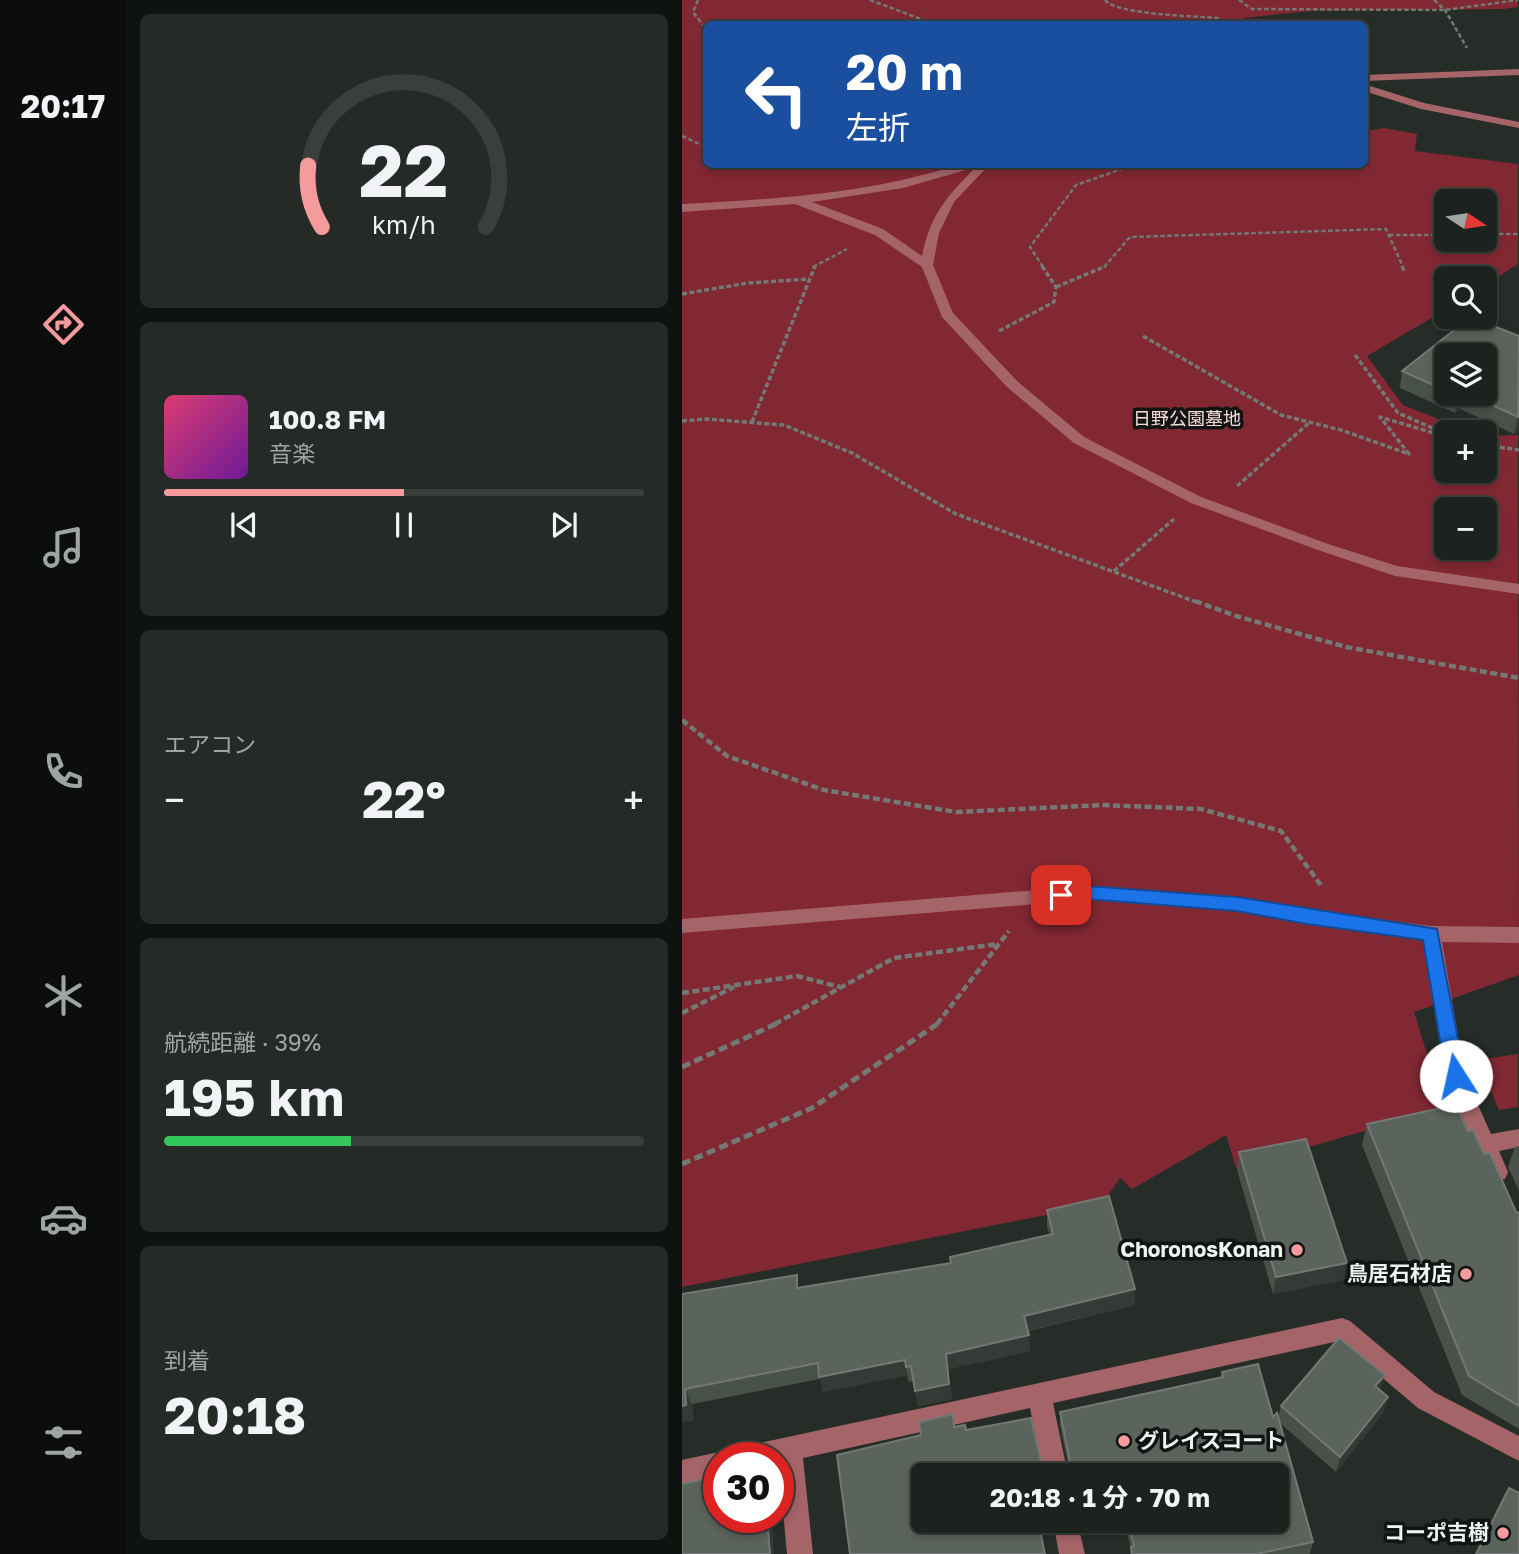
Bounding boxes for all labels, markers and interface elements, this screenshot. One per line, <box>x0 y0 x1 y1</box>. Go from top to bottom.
text: 20 m <box>846 42 963 101</box>
icon: left <box>731 49 822 140</box>
text: 20:17 <box>21 87 105 125</box>
text: 左折 <box>846 108 910 146</box>
text: 22 <box>360 126 448 213</box>
north arrow <box>1434 189 1498 252</box>
map controls <box>1434 189 1497 560</box>
text: km/h <box>372 209 436 240</box>
button: search <box>1434 266 1497 329</box>
icon: directions <box>39 300 88 349</box>
button: layers <box>1434 343 1497 406</box>
text: 100.8 FM <box>269 404 386 435</box>
park label: 日野公園墓地 <box>1133 407 1241 429</box>
button: + <box>1434 420 1497 483</box>
text: 音楽 <box>269 439 315 467</box>
button: − <box>1434 497 1497 560</box>
icon: previous <box>225 506 263 544</box>
icon: pause <box>385 506 423 544</box>
icon: next <box>545 506 583 544</box>
icon: music <box>39 523 88 572</box>
text: エアコン <box>164 730 256 758</box>
icon: phone <box>39 747 88 796</box>
text: 22° <box>362 767 446 829</box>
text: − <box>164 777 185 822</box>
text: + <box>623 777 644 822</box>
pin <box>1031 865 1091 925</box>
icon: arrive <box>1042 876 1080 914</box>
icon: climate <box>39 971 88 1020</box>
text: 航続距離 · 39% <box>164 1028 321 1056</box>
position arrow <box>1419 1039 1493 1113</box>
text: 195 km <box>164 1065 344 1127</box>
icon: car <box>39 1194 88 1243</box>
place label: ChoronosKonan <box>1120 1236 1283 1262</box>
marker: ChoronosKonan <box>1289 1242 1305 1258</box>
place label: 鳥居石材店 <box>1347 1260 1452 1286</box>
marker: 鳥居石材店 <box>1458 1266 1474 1282</box>
text: 到着 <box>164 1346 210 1374</box>
text: 20:18 <box>164 1383 306 1445</box>
icon: filters <box>39 1418 88 1467</box>
place label: グレイスコート <box>1138 1427 1284 1453</box>
marker: グレイスコート <box>1116 1433 1132 1449</box>
speed limit sign: 30 <box>703 1442 794 1533</box>
text: 20:18 · 1 分 · 70 m <box>990 1482 1210 1513</box>
place label: コーポ吉樹 <box>1384 1519 1489 1545</box>
marker: コーポ吉樹 <box>1495 1525 1511 1541</box>

